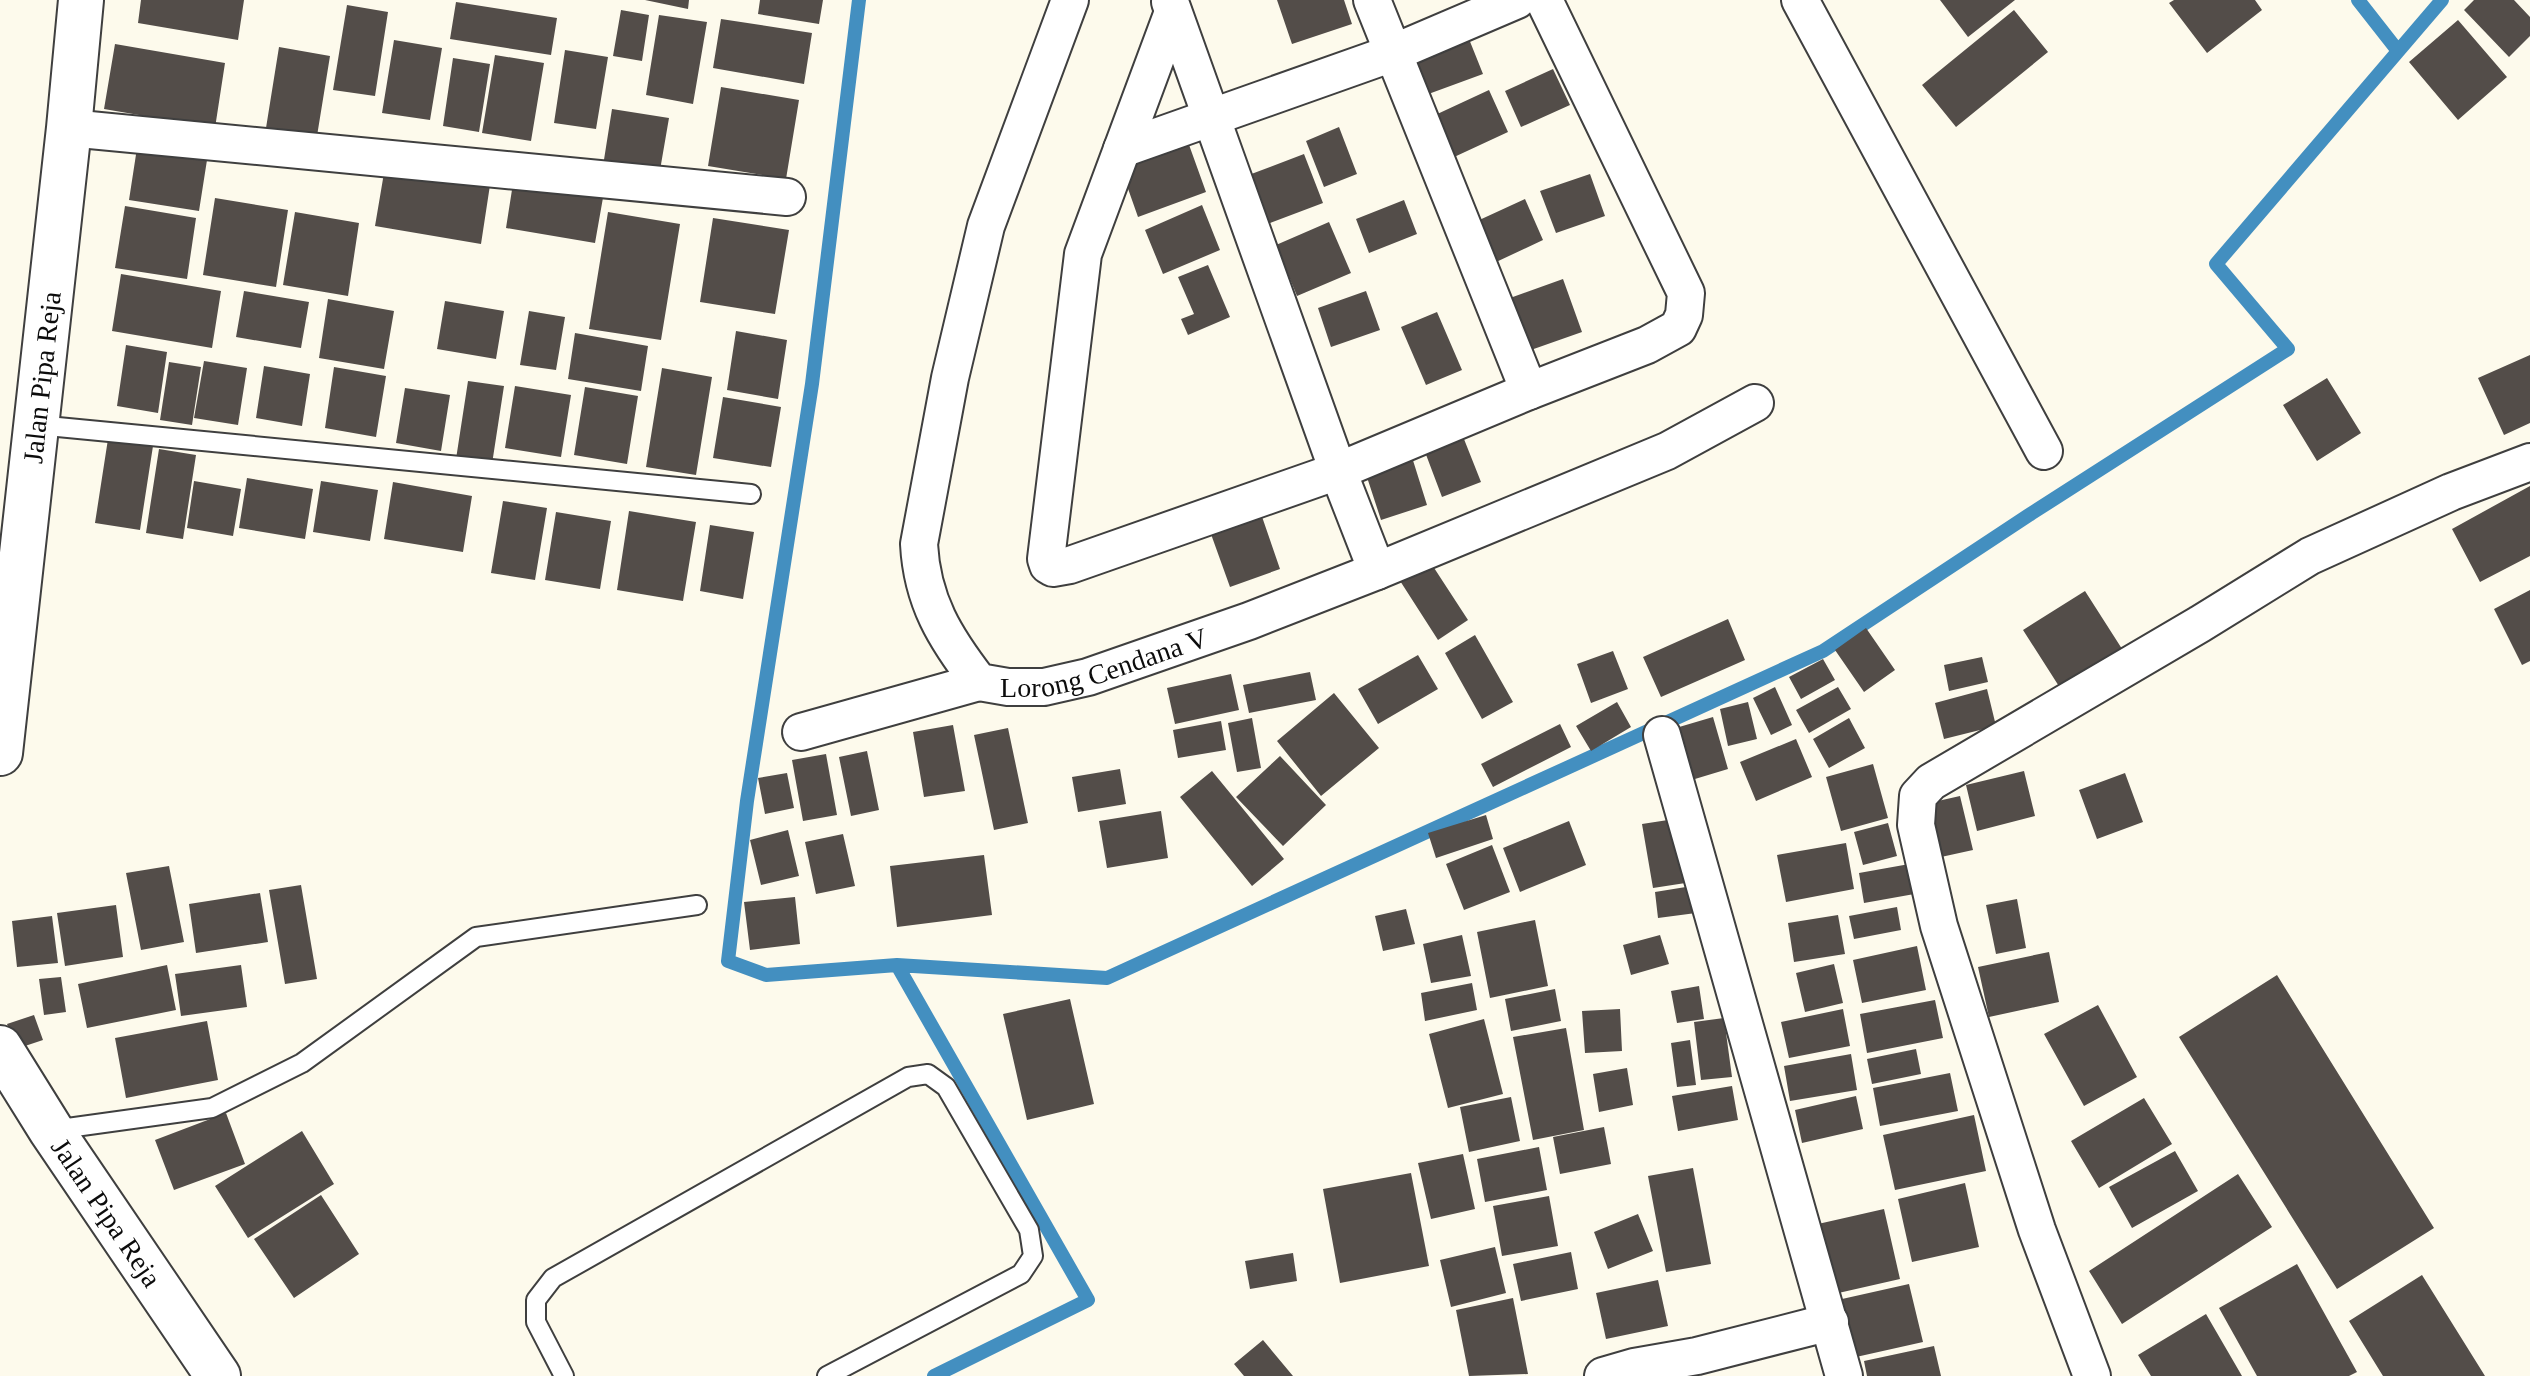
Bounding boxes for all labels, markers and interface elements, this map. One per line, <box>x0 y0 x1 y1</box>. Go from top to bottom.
street label: Jalan Pipa Reja <box>17 289 67 465</box>
street label: Lorong Cendana V <box>1000 622 1211 703</box>
street label: Jalan Pipa Reja <box>45 1132 168 1293</box>

